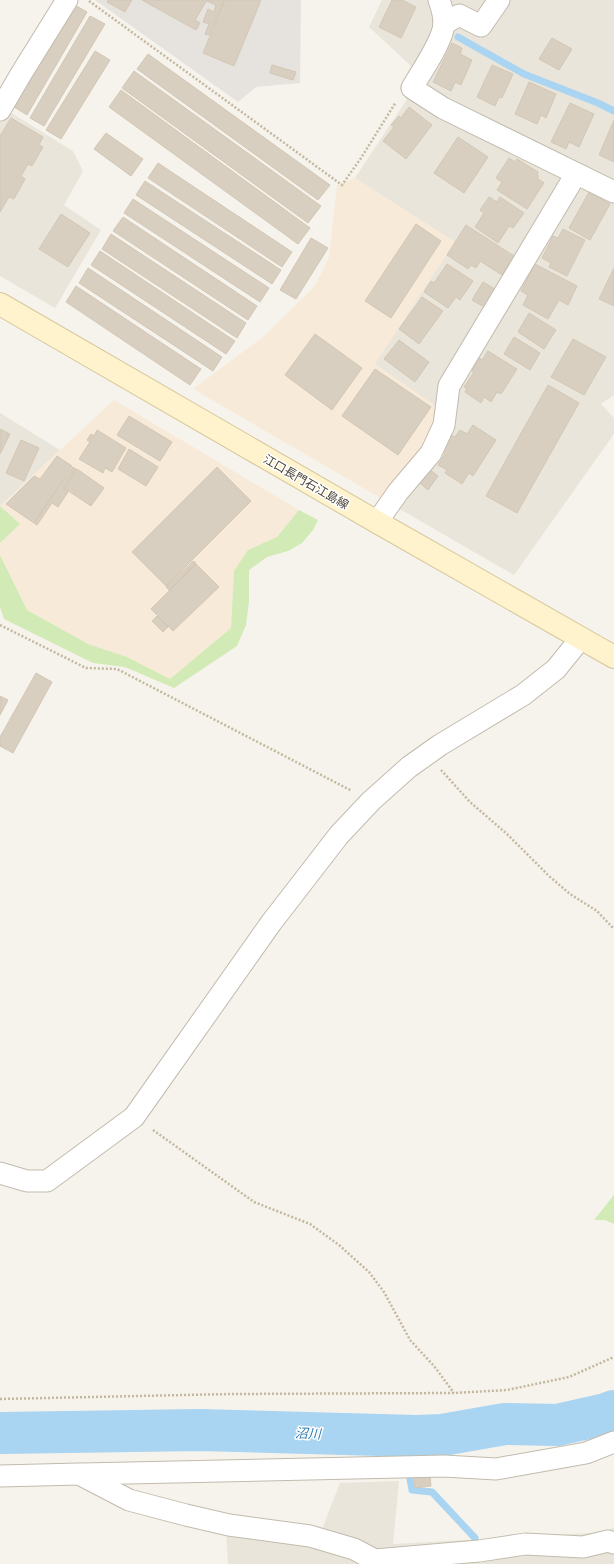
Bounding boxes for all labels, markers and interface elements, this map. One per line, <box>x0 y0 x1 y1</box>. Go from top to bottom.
street label: 江口長門石江島線 <box>261 451 352 512</box>
water label: 沼川 <box>295 1425 323 1443</box>

